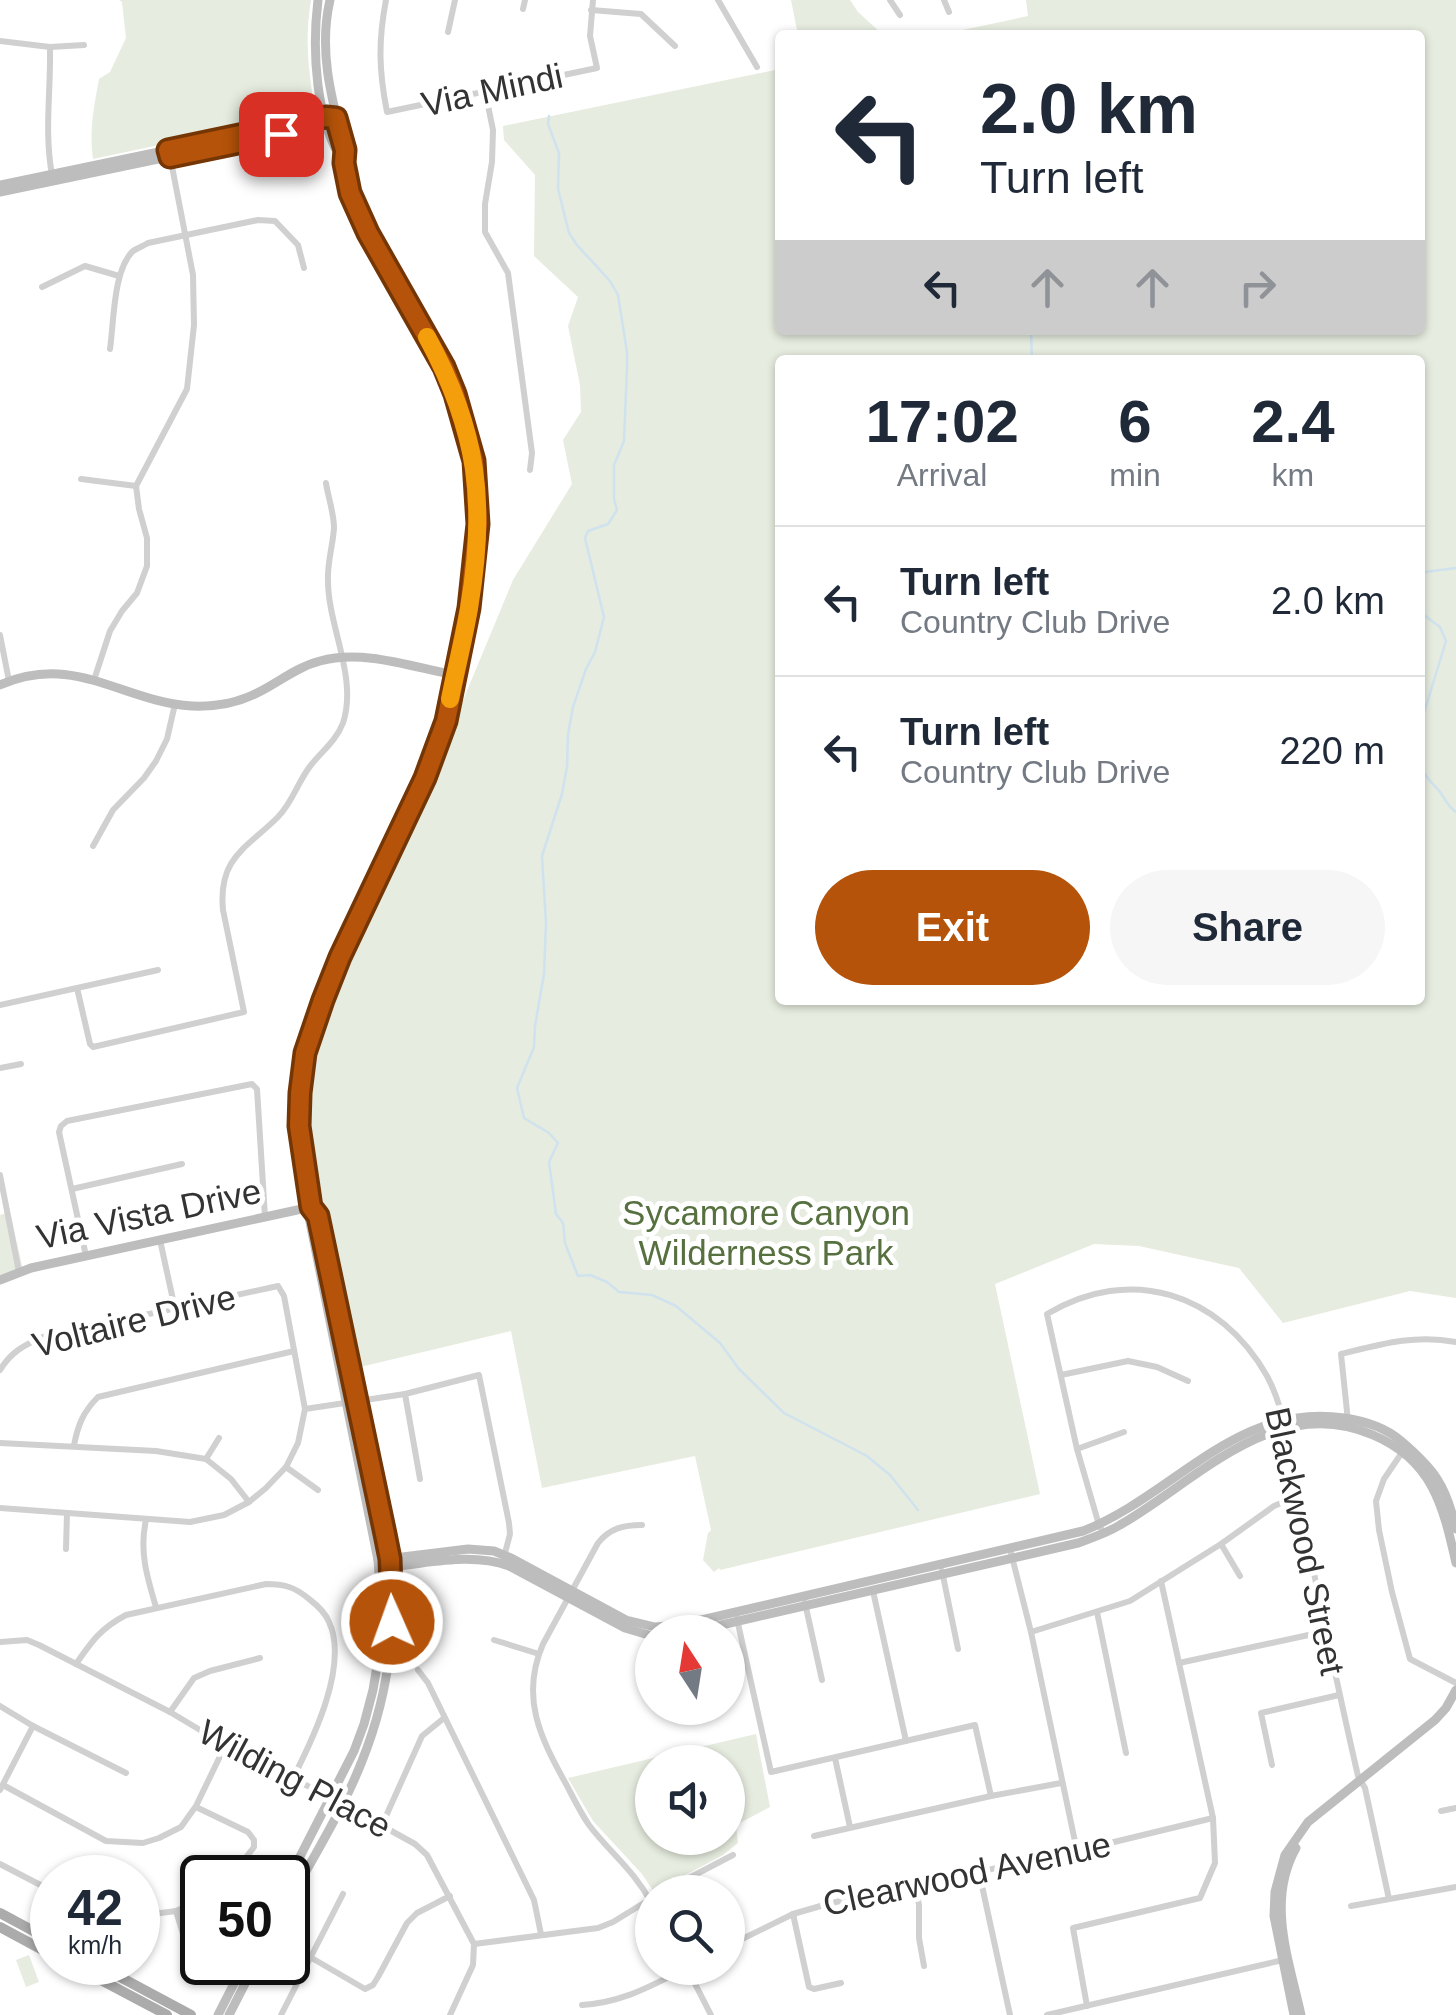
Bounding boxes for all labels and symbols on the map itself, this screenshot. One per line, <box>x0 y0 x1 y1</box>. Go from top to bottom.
street label: Via Mindi <box>418 56 566 123</box>
pin <box>239 92 324 177</box>
street label: Via Vista Drive <box>33 1171 265 1256</box>
park label: Sycamore Canyon Wilderness Park <box>622 1193 910 1272</box>
street label: Voltaire Drive <box>28 1276 240 1365</box>
street label: Blackwood Street <box>1258 1404 1353 1678</box>
position arrow <box>340 1570 444 1674</box>
north arrow <box>635 1615 745 1725</box>
street label: Wilding Place <box>192 1712 398 1846</box>
street label: Clearwood Avenue <box>819 1824 1114 1923</box>
speed limit sign: 50 <box>180 1855 310 1985</box>

